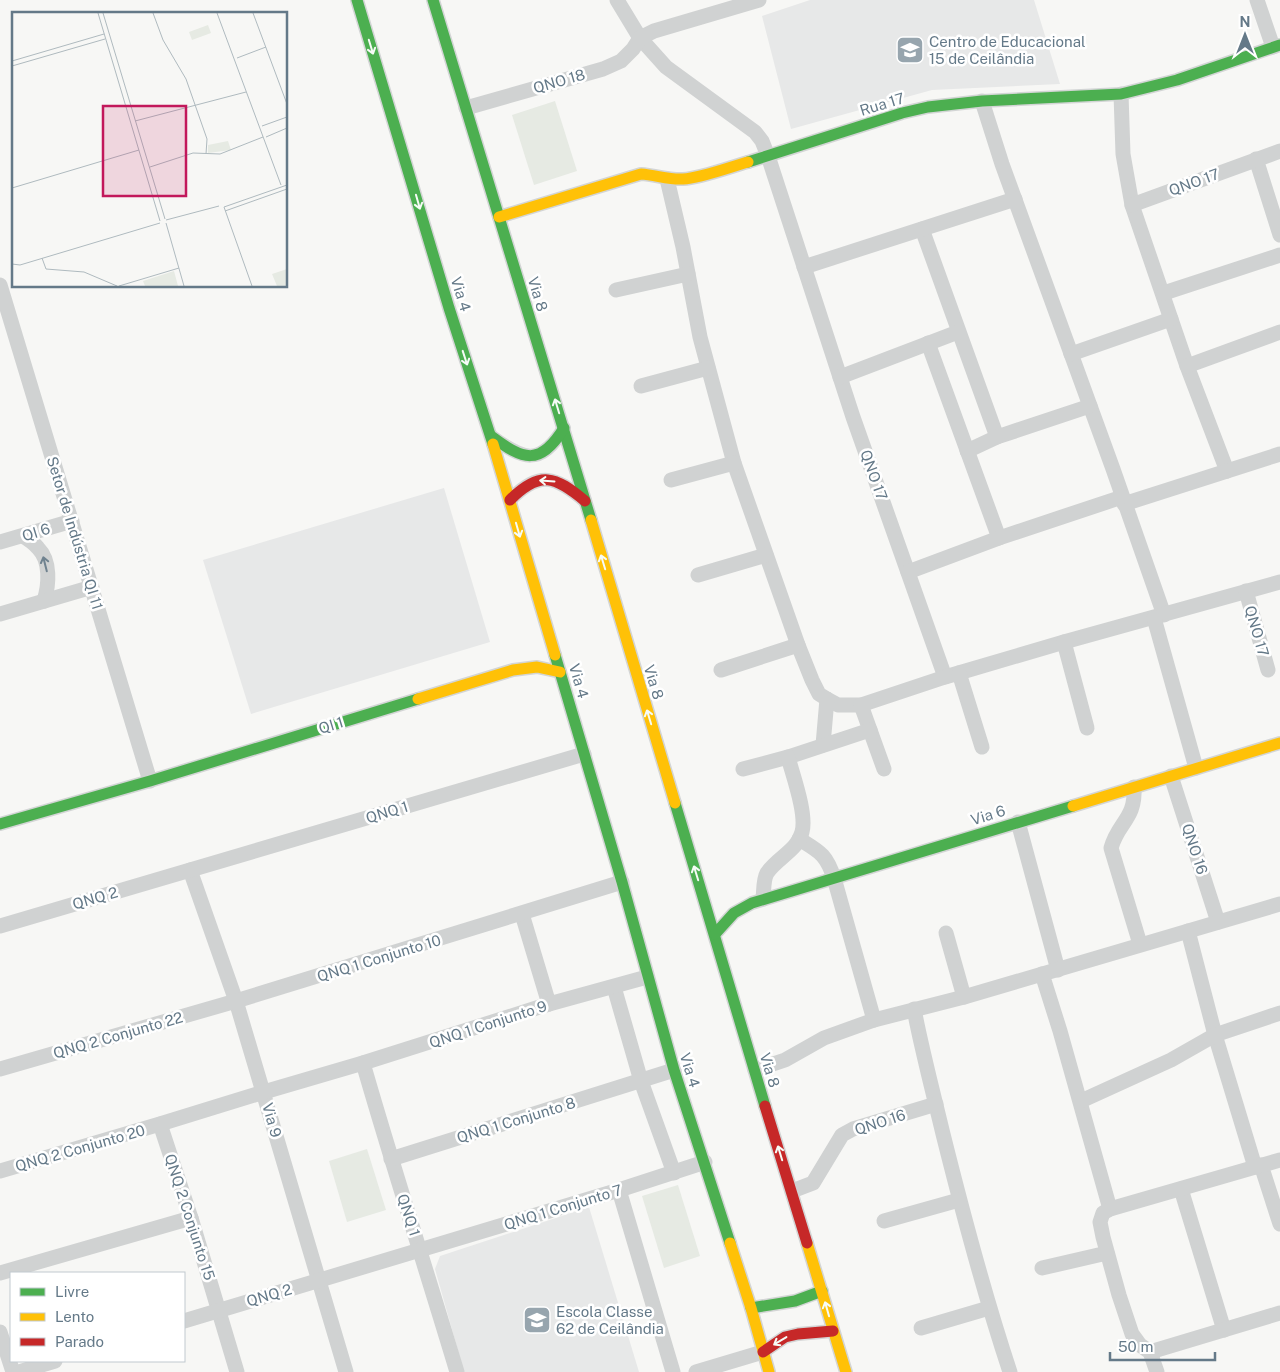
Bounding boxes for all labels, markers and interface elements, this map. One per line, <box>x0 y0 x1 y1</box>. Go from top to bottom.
north arrow <box>1220 10 1270 60</box>
inset map <box>12 12 288 288</box>
text: N <box>1240 14 1250 30</box>
place label: Centro de Educacional 15 de Ceilândia <box>929 33 1085 67</box>
school or university icon: Centro de Educacional 15 de Ceilândia <box>895 35 925 65</box>
one-way arrow <box>367 38 377 54</box>
street label: QNO 18 <box>531 66 587 96</box>
street label: Rua 17 <box>858 89 906 119</box>
street label: QNO 17 <box>1167 165 1221 199</box>
one-way arrow <box>413 194 423 210</box>
street label: Via 4 <box>448 275 474 313</box>
street label: Via 8 <box>525 275 551 313</box>
one-way arrow <box>461 349 471 365</box>
one-way arrow <box>552 398 562 414</box>
street label: QNO 17 <box>857 448 891 502</box>
street label: Setor de Indústria QI 11 <box>44 454 106 612</box>
one-way arrow <box>539 476 555 486</box>
street label: QI 6 <box>20 520 52 544</box>
one-way arrow <box>514 521 524 537</box>
one-way arrow <box>597 554 607 570</box>
one-way arrow <box>40 557 49 573</box>
street label: QNO 17 <box>1242 604 1272 658</box>
street label: Via 4 <box>566 662 592 700</box>
street label: Via 8 <box>641 663 667 701</box>
one-way arrow <box>644 710 654 726</box>
street label: QI 1 <box>316 713 346 737</box>
street label: QNQ 1 <box>364 798 410 826</box>
street label: Via 6 <box>969 802 1007 828</box>
street label: QNO 16 <box>1179 821 1211 877</box>
one-way arrow <box>690 865 700 881</box>
street label: QNQ 2 <box>70 883 120 913</box>
street label: QNQ 1 Conjunto 10 <box>315 931 443 985</box>
street label: QNQ 1 Conjunto 9 <box>427 997 549 1051</box>
street label: QNQ 2 Conjunto 22 <box>51 1008 185 1062</box>
street label: Via 4 <box>677 1051 703 1089</box>
street label: Via 8 <box>757 1051 783 1089</box>
street label: QNQ 1 Conjunto 8 <box>455 1094 577 1146</box>
street label: Via 9 <box>259 1101 285 1139</box>
street label: QNO 16 <box>852 1106 908 1138</box>
street label: QNQ 2 Conjunto 20 <box>13 1121 147 1175</box>
one-way arrow <box>775 1145 785 1161</box>
street label: QNQ 2 Conjunto 15 <box>162 1152 218 1282</box>
street label: QNQ 1 Conjunto 7 <box>502 1181 624 1233</box>
street label: QNQ 1 <box>394 1192 424 1238</box>
legend <box>10 1272 185 1362</box>
street label: QNQ 2 <box>244 1280 294 1310</box>
text: Livre <box>55 1283 89 1300</box>
one-way arrow <box>822 1301 831 1317</box>
place label: Escola Classe 62 de Ceilândia <box>556 1303 664 1337</box>
school or university icon: Escola Classe 62 de Ceilândia <box>522 1305 552 1335</box>
text: Lento <box>55 1308 94 1325</box>
scale bar <box>1110 1330 1215 1362</box>
text: Parado <box>55 1333 104 1350</box>
one-way arrow <box>774 1337 788 1347</box>
text: 50 m <box>1118 1338 1153 1355</box>

